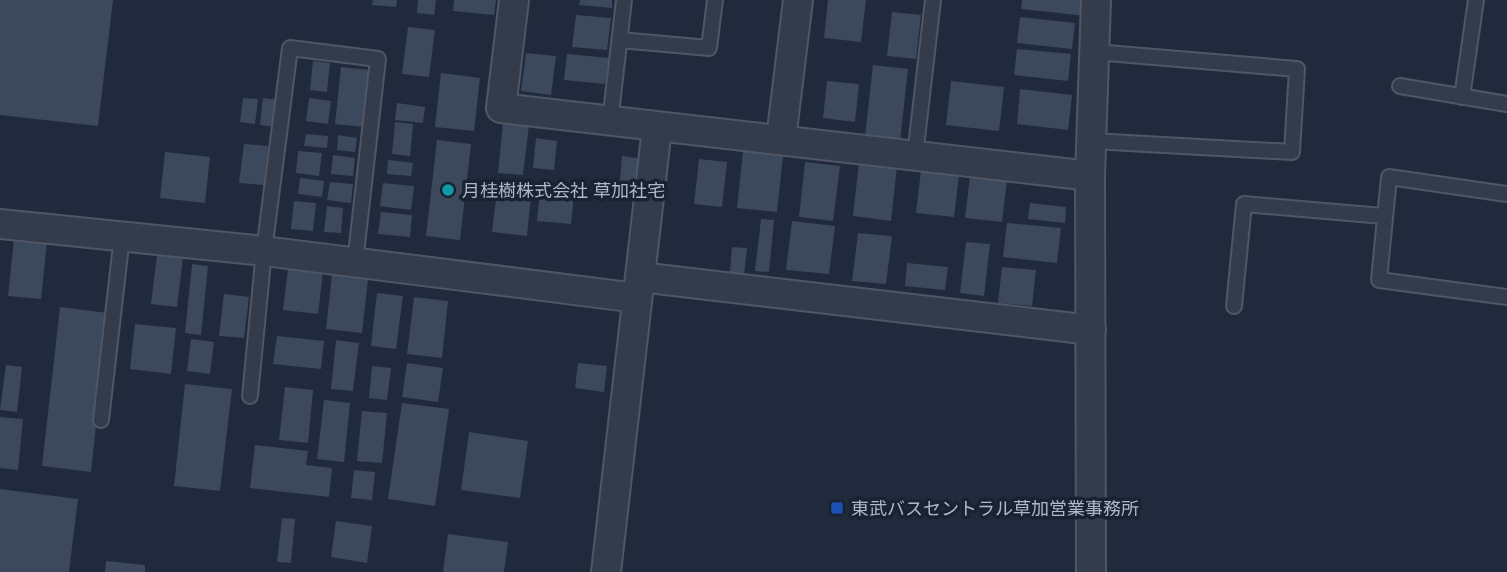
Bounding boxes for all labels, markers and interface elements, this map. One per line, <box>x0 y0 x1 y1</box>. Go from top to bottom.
place label: 月桂樹株式会社 草加社宅 <box>462 180 665 201</box>
marker: 月桂樹株式会社 草加社宅 <box>440 182 456 198</box>
place label: 東武バスセントラル草加営業事務所 <box>851 498 1139 519</box>
marker: 東武バスセントラル草加営業事務所 <box>829 500 845 516</box>

